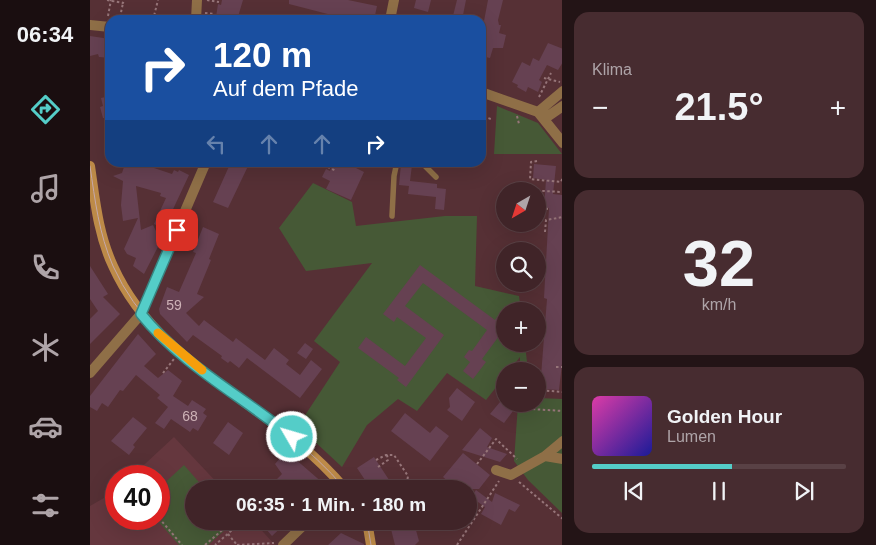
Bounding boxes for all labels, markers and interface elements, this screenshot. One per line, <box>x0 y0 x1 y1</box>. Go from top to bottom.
text: 06:34 <box>17 22 73 47</box>
icon: right <box>130 35 195 100</box>
text: 120 m <box>213 35 312 74</box>
text: Klima <box>592 61 632 78</box>
text: Auf dem Pfade <box>213 76 359 101</box>
text: 21.5° <box>674 86 764 128</box>
icon: directions <box>28 92 63 127</box>
text: − <box>592 92 608 123</box>
text: + <box>830 92 846 123</box>
icon: left <box>202 130 230 158</box>
icon: ahead <box>255 130 283 158</box>
icon: ahead <box>308 130 336 158</box>
icon: right <box>361 130 389 158</box>
icon: music <box>28 171 63 206</box>
north arrow <box>496 182 546 232</box>
map controls <box>496 182 546 412</box>
pin <box>156 209 198 251</box>
icon: arrive <box>163 216 191 244</box>
text: 32 <box>683 227 755 300</box>
button: search <box>496 242 546 292</box>
icon: phone <box>28 250 63 285</box>
text: km/h <box>702 296 736 313</box>
house number: 59 <box>166 297 182 313</box>
button: + <box>496 302 546 352</box>
icon: climate <box>28 330 63 365</box>
button: − <box>496 362 546 412</box>
text: Golden Hour <box>667 406 782 427</box>
house number: 68 <box>182 408 198 424</box>
icon: car <box>28 409 63 444</box>
position arrow <box>265 410 317 462</box>
text: Lumen <box>667 428 716 445</box>
speed limit sign: 40 <box>105 465 170 530</box>
icon: previous <box>620 477 648 505</box>
icon: pause <box>705 477 733 505</box>
icon: next <box>790 477 818 505</box>
icon: filters <box>28 488 63 523</box>
text: 06:35 · 1 Min. · 180 m <box>236 494 426 515</box>

